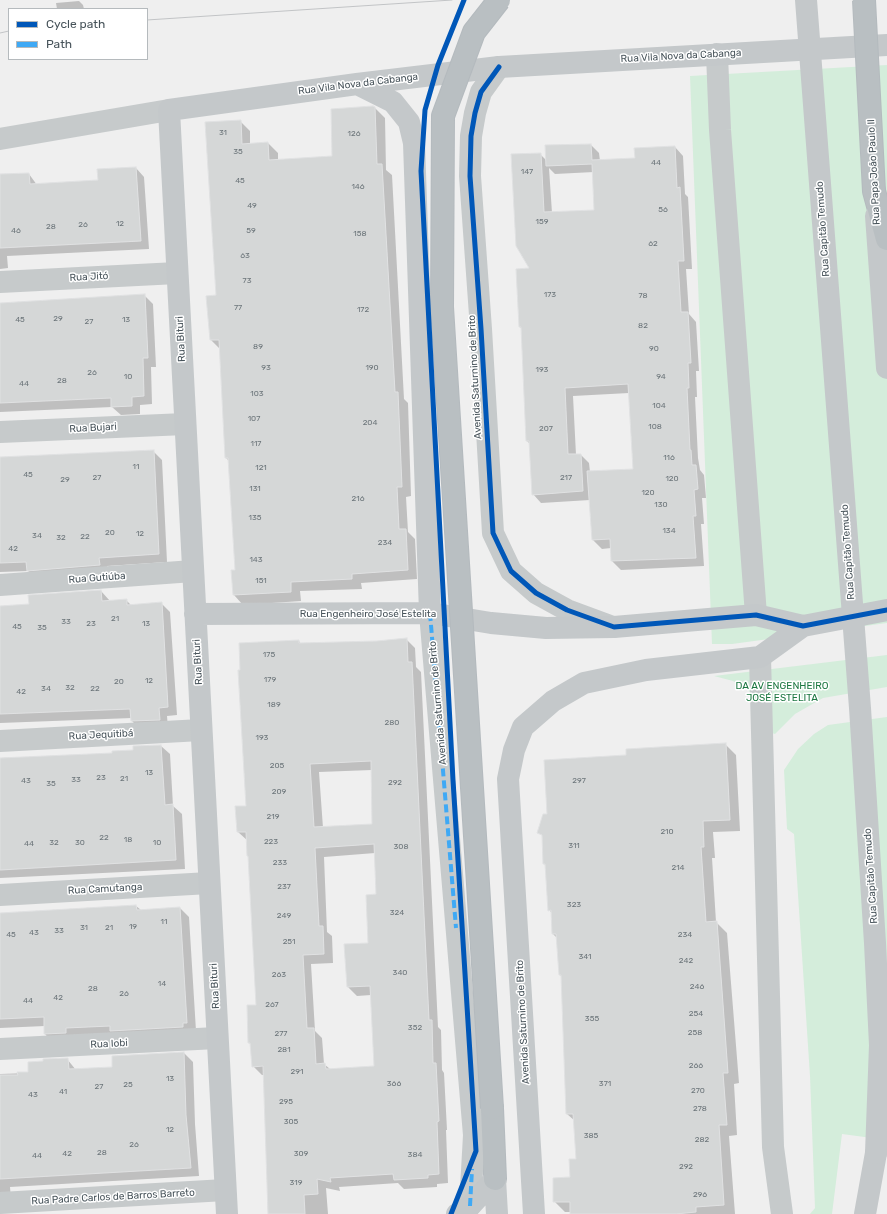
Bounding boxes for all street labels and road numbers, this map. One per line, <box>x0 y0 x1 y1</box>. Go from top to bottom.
street label: Rua Vila Nova da Cabanga <box>620 47 742 65</box>
street label: Rua Vila Nova da Cabanga <box>297 71 419 97</box>
street label: Rua Papa João Paulo II <box>865 119 883 225</box>
street label: Rua Capitão Temudo <box>814 181 832 277</box>
street label: Rua Jitó <box>69 270 109 284</box>
street label: Avenida Saturnino de Brito <box>466 315 484 439</box>
street label: Rua Bituri <box>174 316 188 362</box>
street label: Rua Bujari <box>69 421 117 435</box>
street label: Rua Capitão Temudo <box>839 504 857 600</box>
street label: Rua Gutiúba <box>68 570 126 586</box>
street label: Rua Engenheiro José Estelita <box>300 608 436 620</box>
street label: Rua Bituri <box>191 639 205 685</box>
street label: Avenida Saturnino de Brito <box>427 640 449 766</box>
street label: Rua Jequitibá <box>68 727 134 743</box>
street label: Rua Capitão Temudo <box>862 828 880 924</box>
street label: Rua Camutanga <box>67 881 143 897</box>
street label: Avenida Saturnino de Brito <box>514 960 532 1084</box>
street label: Rua Bituri <box>208 963 222 1009</box>
street label: Rua Iobi <box>90 1037 128 1051</box>
street label: Rua Padre Carlos de Barros Barreto <box>31 1187 195 1207</box>

